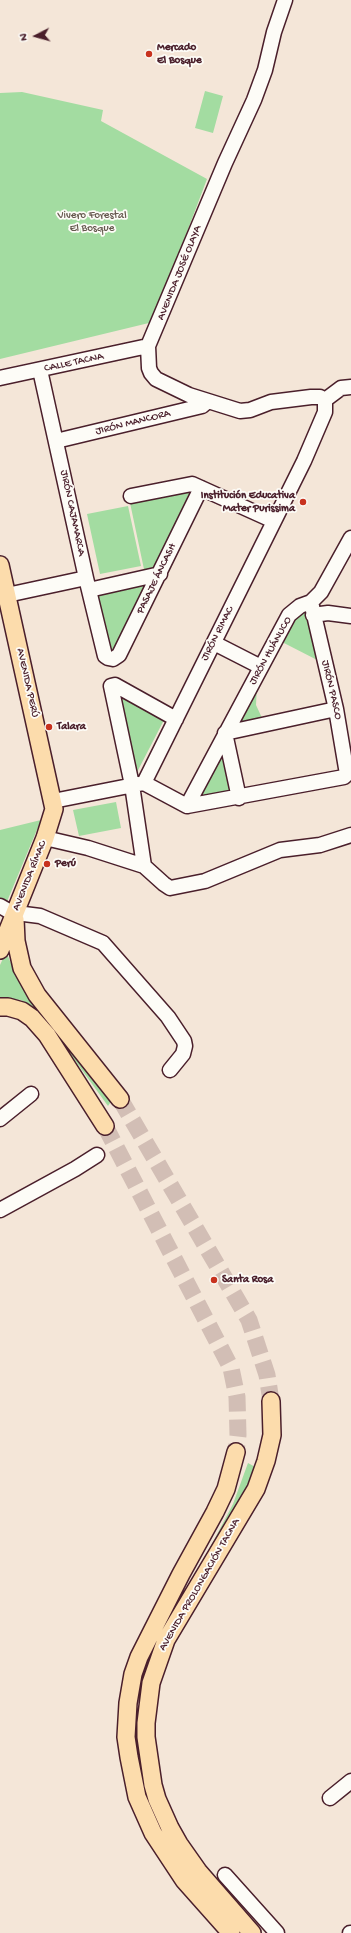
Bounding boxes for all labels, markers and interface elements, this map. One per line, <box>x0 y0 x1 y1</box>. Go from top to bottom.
north arrow <box>16 16 56 56</box>
text: N <box>18 33 30 41</box>
place label: Mercado El Bosque <box>157 41 202 67</box>
marker: Mercado El Bosque <box>144 49 154 59</box>
park label: Vivero Forestal El Bosque <box>57 209 127 235</box>
street label: AVENIDA JOSÉ OLAYA <box>155 224 205 322</box>
street label: CALLE TACNA <box>43 350 105 376</box>
street label: JIRÓN MANCORA <box>94 407 172 439</box>
street label: JIRÓN CAJAMARCA <box>56 469 88 557</box>
place label: Institución Educativa Mater Purissima <box>201 489 295 515</box>
marker: Institución Educativa Mater Purissima <box>298 497 308 507</box>
street label: PASAJE ÁNCASH <box>134 542 180 616</box>
street label: JIRÓN RIMAC <box>199 605 237 663</box>
street label: JIRÓN HUÁNUCO <box>247 615 295 687</box>
street label: AVENIDA PERÚ <box>13 647 41 719</box>
street label: JIRÓN PASCO <box>318 659 344 721</box>
place label: Talara <box>57 720 86 734</box>
marker: Talara <box>44 722 54 732</box>
street label: AVENIDA RÍMAC <box>10 839 50 913</box>
place label: Perú <box>55 857 76 871</box>
marker: Perú <box>42 859 52 869</box>
place label: Santa Rosa <box>222 1273 273 1287</box>
marker: Santa Rosa <box>209 1275 219 1285</box>
street label: AVENIDA PROLONGACIÓN TACNA <box>157 1516 243 1654</box>

